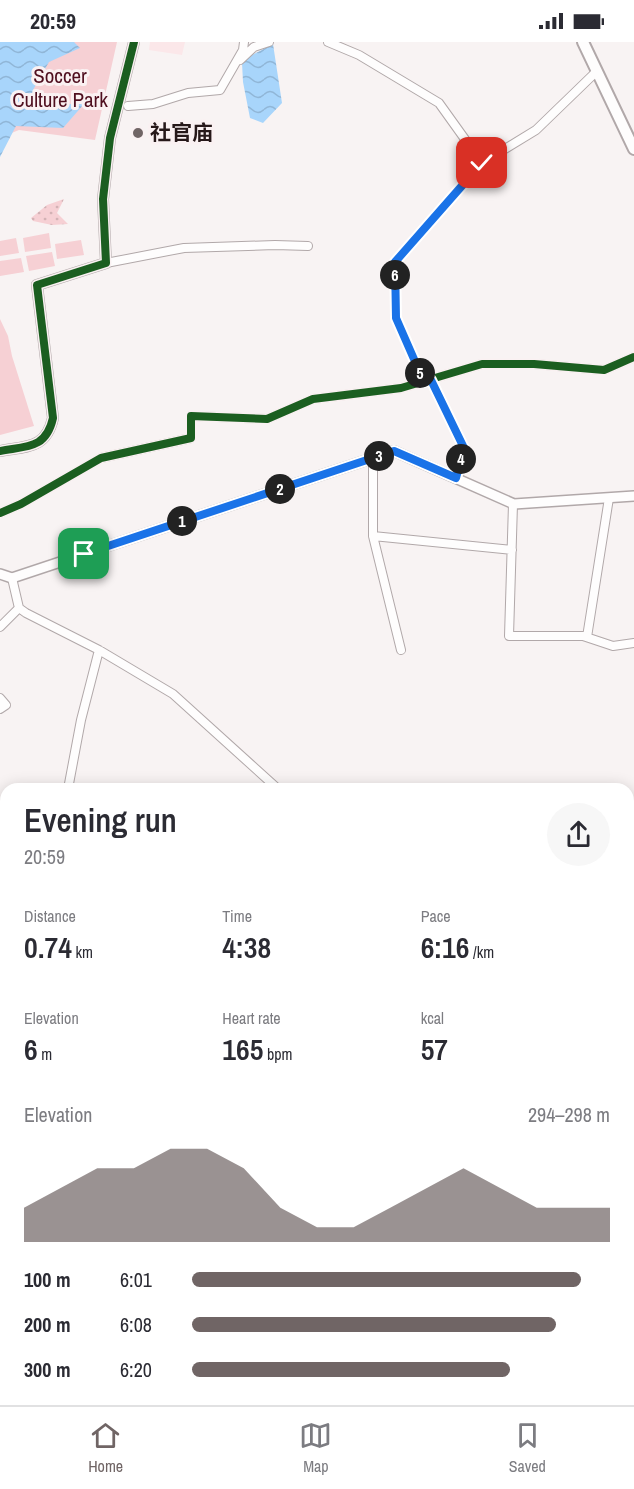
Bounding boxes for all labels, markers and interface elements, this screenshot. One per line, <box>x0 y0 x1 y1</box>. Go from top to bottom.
text: 20:59 <box>30 6 76 36</box>
park label: Soccer Culture Park <box>12 61 108 114</box>
place label: 社官庙 <box>150 118 213 147</box>
marker: 社官庙 <box>131 126 145 140</box>
pin <box>456 137 507 188</box>
icon: check <box>465 146 498 179</box>
pin: 6 <box>380 260 410 290</box>
text: 6 <box>391 264 399 286</box>
pin: 5 <box>405 358 435 388</box>
text: 5 <box>416 362 424 384</box>
pin: 3 <box>364 441 394 471</box>
pin: 4 <box>446 444 476 474</box>
text: 3 <box>375 445 383 467</box>
text: 4 <box>457 448 465 470</box>
pin: 2 <box>265 474 295 504</box>
text: 2 <box>276 478 284 500</box>
pin: 1 <box>167 506 197 536</box>
text: 1 <box>178 510 186 532</box>
pin <box>58 528 109 579</box>
icon: arrive <box>67 537 100 570</box>
text: Evening run <box>24 798 177 842</box>
button: share <box>547 803 610 866</box>
text: 20:59 <box>24 843 65 870</box>
text: Distance <box>24 905 76 927</box>
text: Time <box>222 905 252 927</box>
text: Pace <box>421 905 451 927</box>
text: 0.74 <box>24 927 72 967</box>
text: 4:38 <box>222 927 271 967</box>
text: 6:16 <box>421 927 469 967</box>
text: km <box>72 941 93 963</box>
text: /km <box>469 941 494 963</box>
text: Elevation <box>24 1007 79 1029</box>
text: Heart rate <box>222 1007 281 1029</box>
text: kcal <box>421 1007 444 1029</box>
text: 6 <box>24 1029 38 1069</box>
text: 165 <box>222 1029 263 1069</box>
text: 57 <box>421 1029 448 1069</box>
text: m <box>38 1043 52 1065</box>
text: bpm <box>263 1043 293 1065</box>
text: Elevation <box>24 1101 92 1128</box>
text: 294–298 m <box>528 1101 610 1128</box>
text: 100 m <box>24 1266 71 1293</box>
text: 6:01 <box>120 1266 152 1293</box>
text: 200 m <box>24 1311 71 1338</box>
text: 6:08 <box>120 1311 152 1338</box>
text: 300 m <box>24 1356 71 1383</box>
text: 6:20 <box>120 1356 152 1383</box>
tab: Home <box>88 1419 123 1477</box>
tab: Map <box>299 1419 332 1477</box>
tab: Saved <box>509 1419 546 1477</box>

